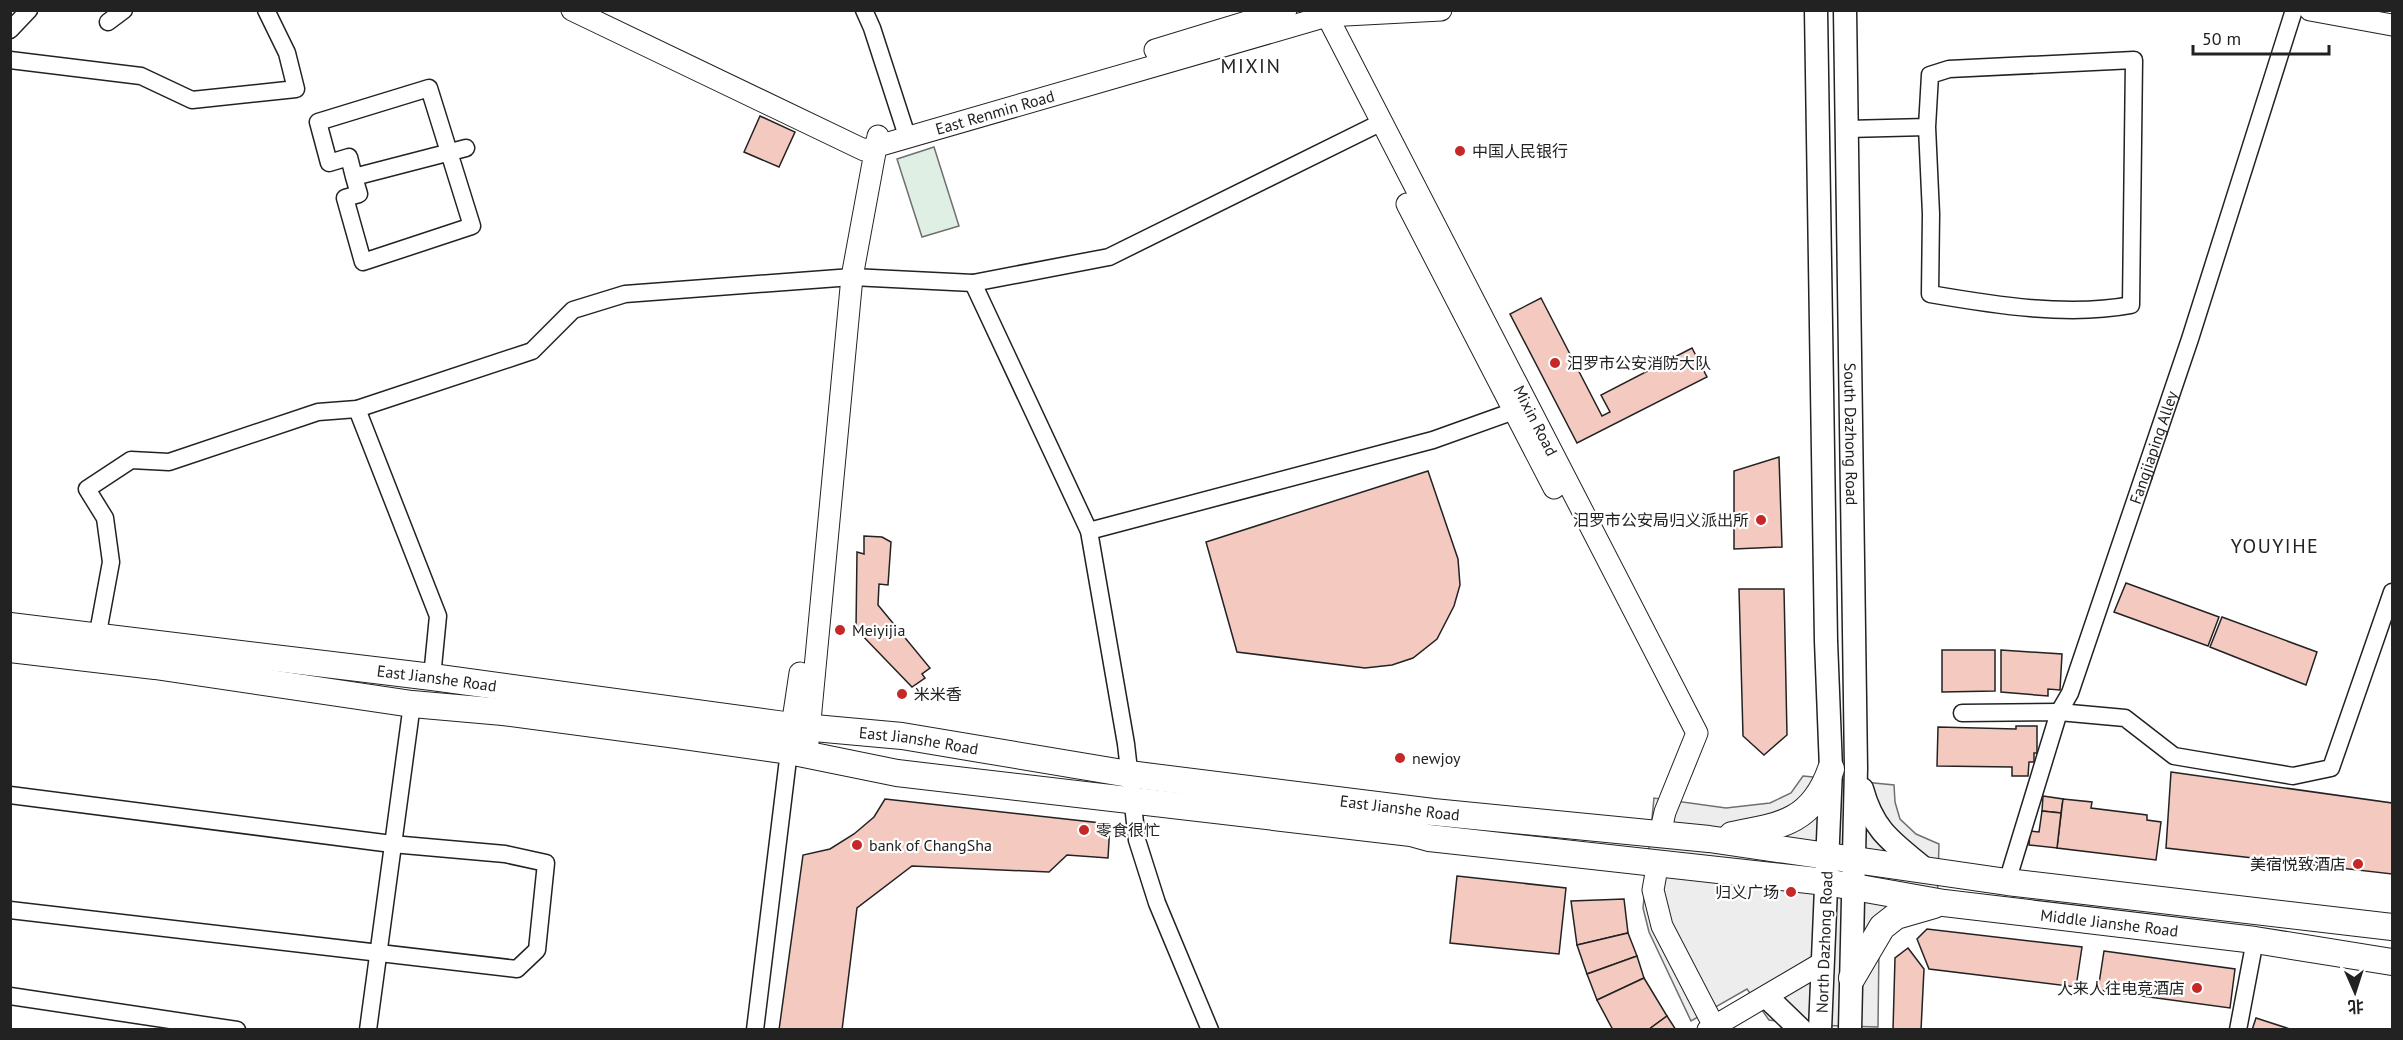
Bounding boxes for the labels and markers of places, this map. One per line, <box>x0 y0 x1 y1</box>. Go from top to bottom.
place label: 中国人民银行 <box>1472 141 1568 161</box>
marker: 中国人民银行 <box>1453 144 1467 158</box>
place label: 汨罗市公安消防大队 <box>1567 353 1711 373</box>
marker: 汨罗市公安消防大队 <box>1548 356 1562 370</box>
place label: 汨罗市公安局归义派出所 <box>1573 510 1749 530</box>
marker: 汨罗市公安局归义派出所 <box>1754 513 1768 527</box>
place label: Meiyijia <box>852 620 905 640</box>
marker: Meiyijia <box>833 623 847 637</box>
place label: 米米香 <box>914 684 962 704</box>
marker: 米米香 <box>895 687 909 701</box>
place label: newjoy <box>1412 748 1461 768</box>
marker: newjoy <box>1393 751 1407 765</box>
place label: 零食很忙 <box>1096 820 1160 840</box>
marker: 零食很忙 <box>1077 823 1091 837</box>
place label: bank of ChangSha <box>869 835 992 855</box>
marker: bank of ChangSha <box>850 838 864 852</box>
place label: 美宿悦致酒店 <box>2250 854 2346 874</box>
marker: 美宿悦致酒店 <box>2351 857 2365 871</box>
place label: 归义广场 <box>1715 882 1779 902</box>
marker: 归义广场 <box>1784 885 1798 899</box>
place label: 人来人往电竞酒店 <box>2057 978 2185 998</box>
marker: 人来人往电竞酒店 <box>2190 981 2204 995</box>

